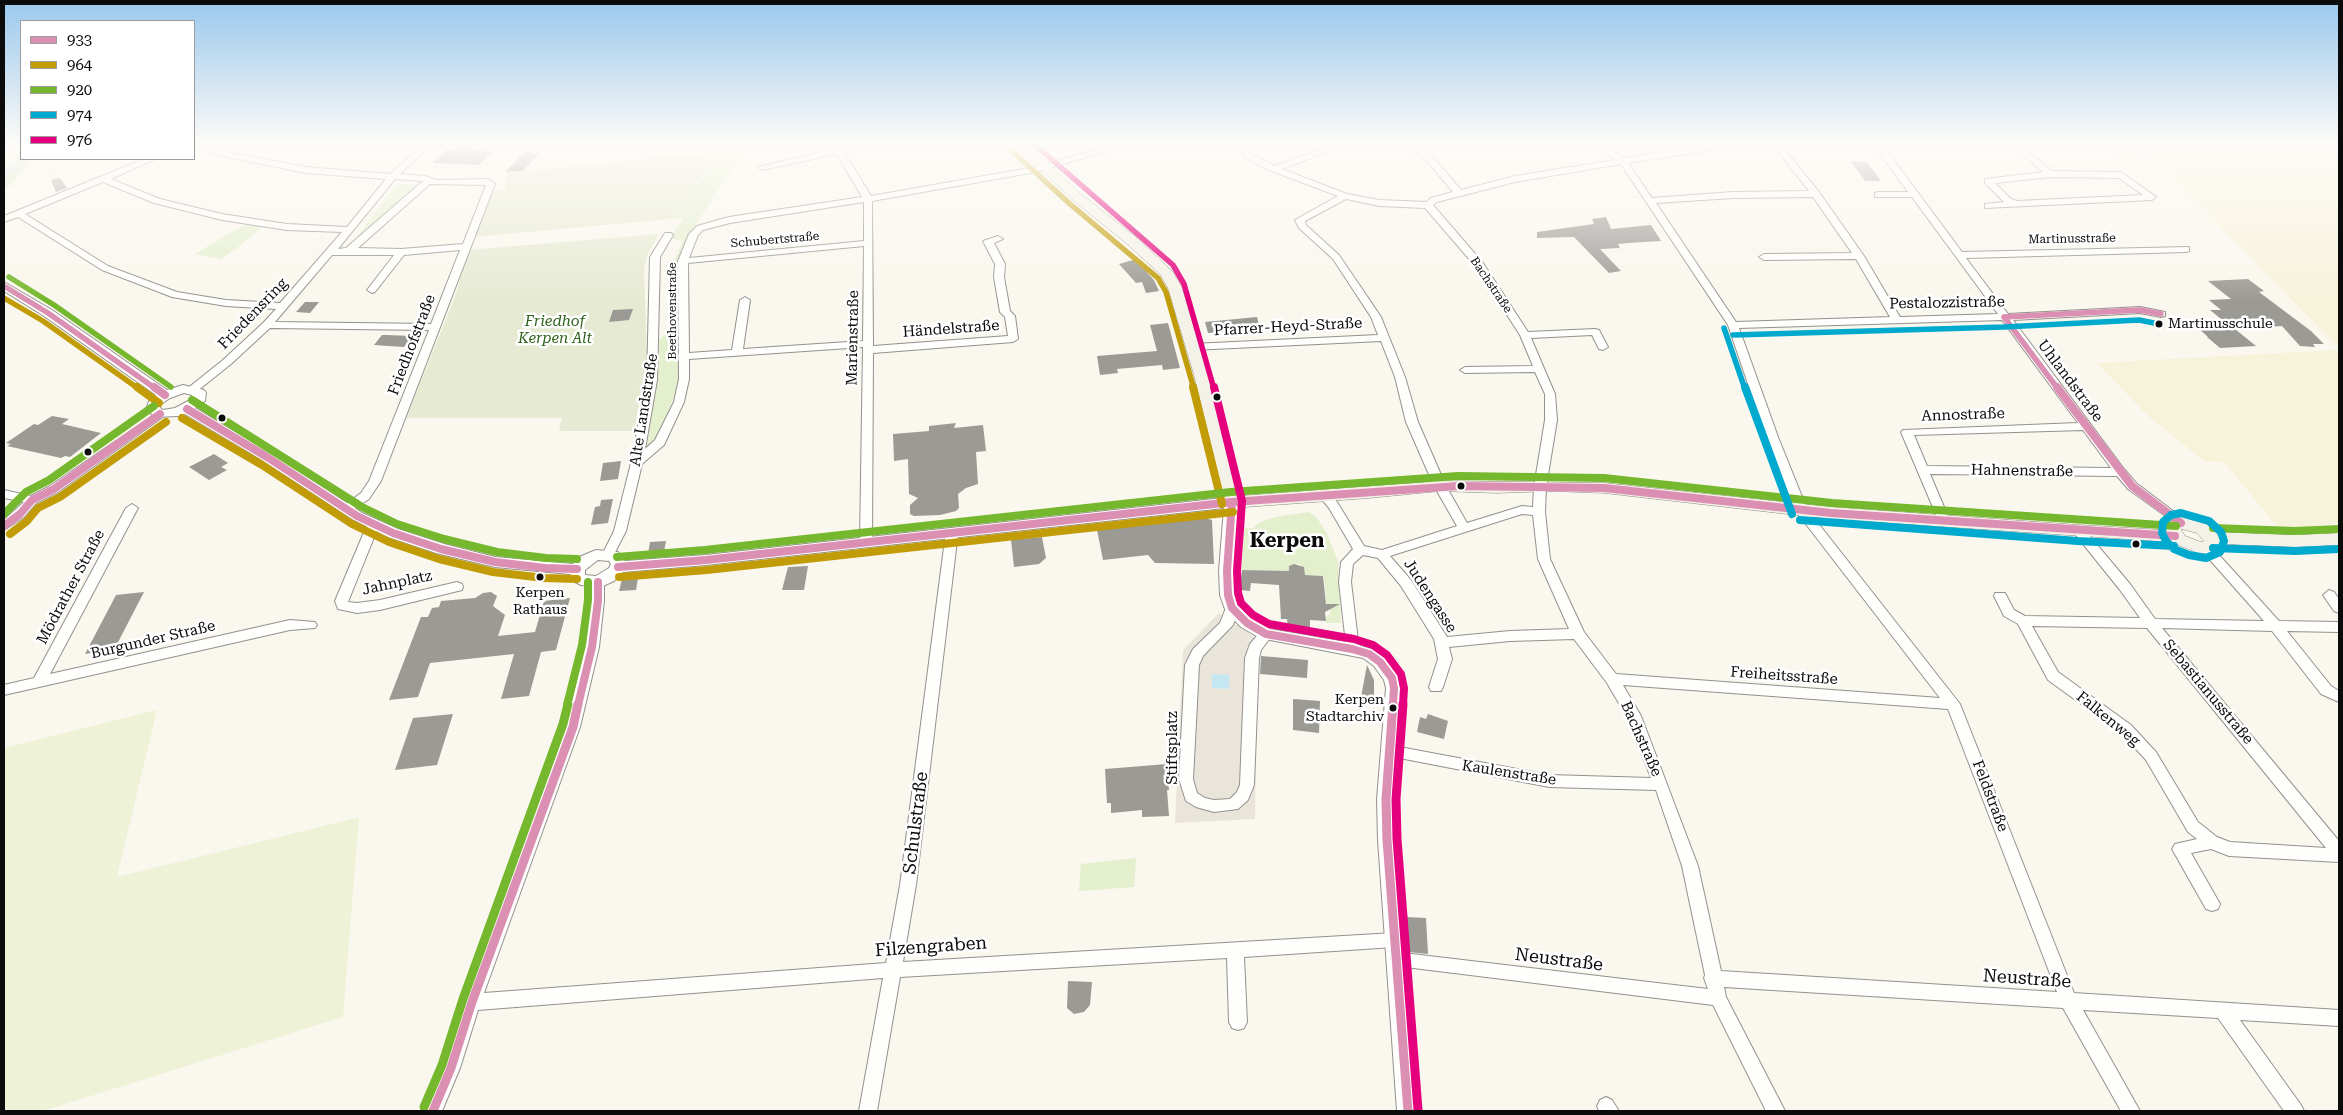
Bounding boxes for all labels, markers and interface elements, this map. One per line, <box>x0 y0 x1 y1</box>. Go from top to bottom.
legend <box>20 20 195 160</box>
text: 933 <box>67 31 92 49</box>
text: 964 <box>67 56 92 74</box>
text: 920 <box>67 81 92 99</box>
text: 974 <box>67 106 92 124</box>
text: 976 <box>67 131 92 149</box>
street label: Schubertstraße <box>730 229 820 251</box>
street label: Martinusstraße <box>2028 231 2116 247</box>
street label: Bachstraße <box>1467 254 1515 316</box>
street label: Beethovenstraße <box>665 262 679 360</box>
street label: Friedensring <box>215 275 291 353</box>
street label: Marienstraße <box>843 290 863 386</box>
street label: Friedhofstraße <box>384 292 440 398</box>
street label: Pestalozzistraße <box>1889 293 2005 313</box>
park label: Friedhof Kerpen Alt <box>518 313 592 348</box>
street label: Pfarrer-Heyd-Straße <box>1213 314 1363 340</box>
place label: Martinusschule <box>2168 316 2273 332</box>
street label: Händelstraße <box>902 317 1000 341</box>
marker: Martinusschule <box>2154 319 2164 329</box>
street label: Uhlandstraße <box>2033 336 2107 426</box>
street label: Alte Landstraße <box>626 352 662 468</box>
unlabelled marker <box>1212 392 1222 402</box>
street label: Annostraße <box>1921 405 2005 425</box>
unlabelled marker <box>217 413 227 423</box>
unlabelled marker <box>83 447 93 457</box>
street label: Hahnenstraße <box>1971 461 2073 481</box>
unlabelled marker <box>1456 481 1466 491</box>
street label: Mödrather Straße <box>33 527 109 647</box>
district label: Kerpen <box>1250 529 1324 553</box>
unlabelled marker <box>2131 539 2141 549</box>
street label: Judengasse <box>1400 556 1460 636</box>
street label: Jahnplatz <box>360 567 434 599</box>
marker: Kerpen Rathaus <box>535 572 545 582</box>
place label: Kerpen Rathaus <box>513 585 567 618</box>
street label: Burgunder Straße <box>89 617 217 663</box>
street label: Sebastianusstraße <box>2159 636 2257 748</box>
street label: Freiheitsstraße <box>1730 663 1838 689</box>
street label: Falkenweg <box>2073 688 2143 750</box>
place label: Kerpen Stadtarchiv <box>1306 692 1384 724</box>
street label: Bachstraße <box>1616 699 1666 779</box>
marker: Kerpen Stadtarchiv <box>1388 703 1398 713</box>
street label: Stiftsplatz <box>1164 711 1182 785</box>
street label: Kaulenstraße <box>1461 757 1557 789</box>
street label: Feldstraße <box>1968 758 2012 834</box>
street label: Schulstraße <box>899 770 933 876</box>
street label: Filzengraben <box>874 932 988 962</box>
street label: Neustraße <box>1514 944 1604 976</box>
street label: Neustraße <box>1982 965 2072 993</box>

